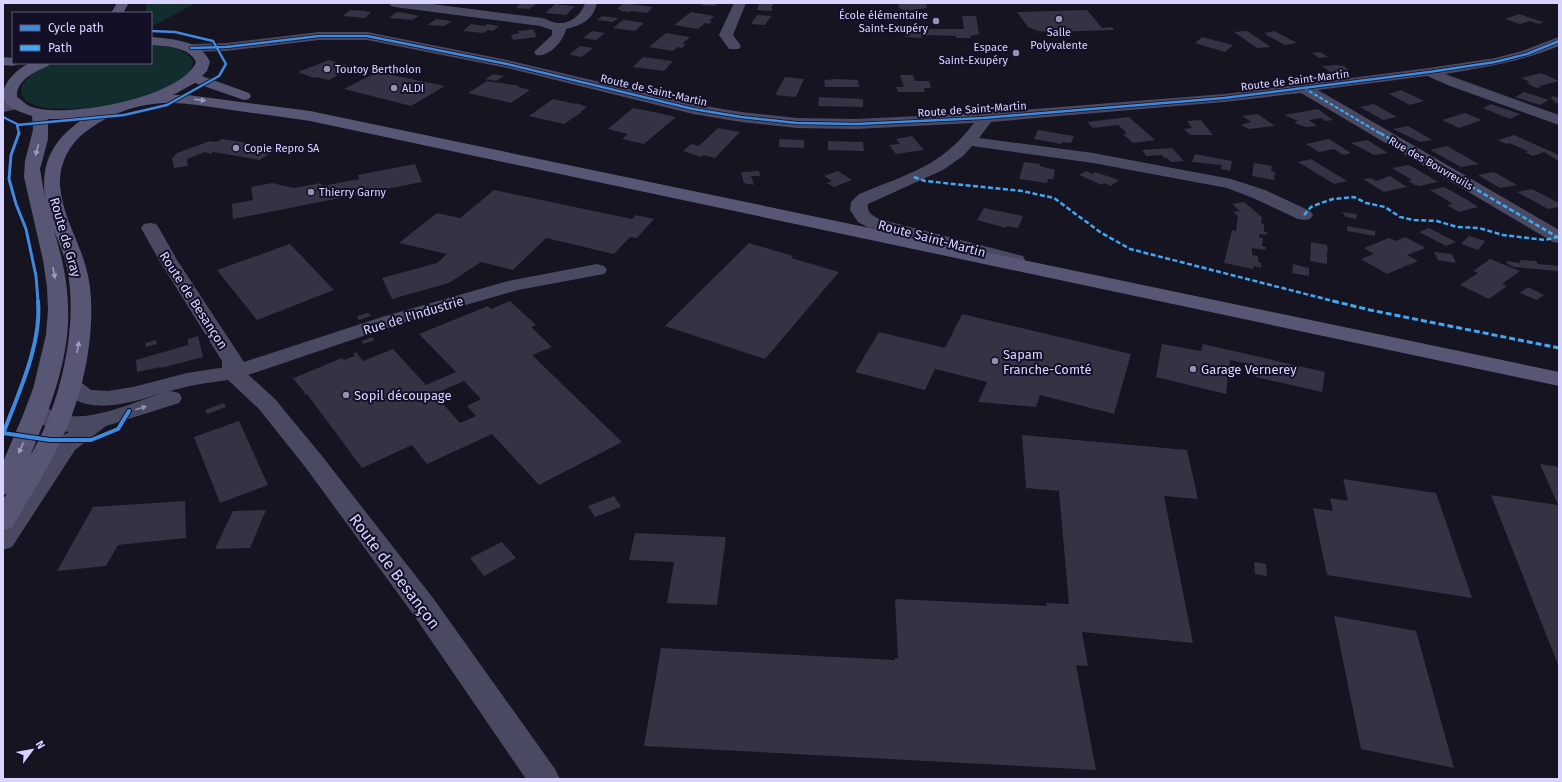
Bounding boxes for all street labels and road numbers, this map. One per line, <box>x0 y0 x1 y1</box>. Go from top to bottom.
street label: Route de Saint-Martin <box>1240 67 1350 94</box>
street label: Route de Saint-Martin <box>599 72 709 109</box>
street label: Route de Saint-Martin <box>917 99 1027 120</box>
street label: Rue des Bouvreuils <box>1386 134 1475 193</box>
street label: Route de Gray <box>47 196 84 279</box>
street label: Route Saint-Martin <box>876 217 987 260</box>
street label: Route de Besançon <box>157 249 231 352</box>
street label: Rue de l'Industrie <box>361 293 465 338</box>
street label: Route de Besançon <box>344 510 444 633</box>

